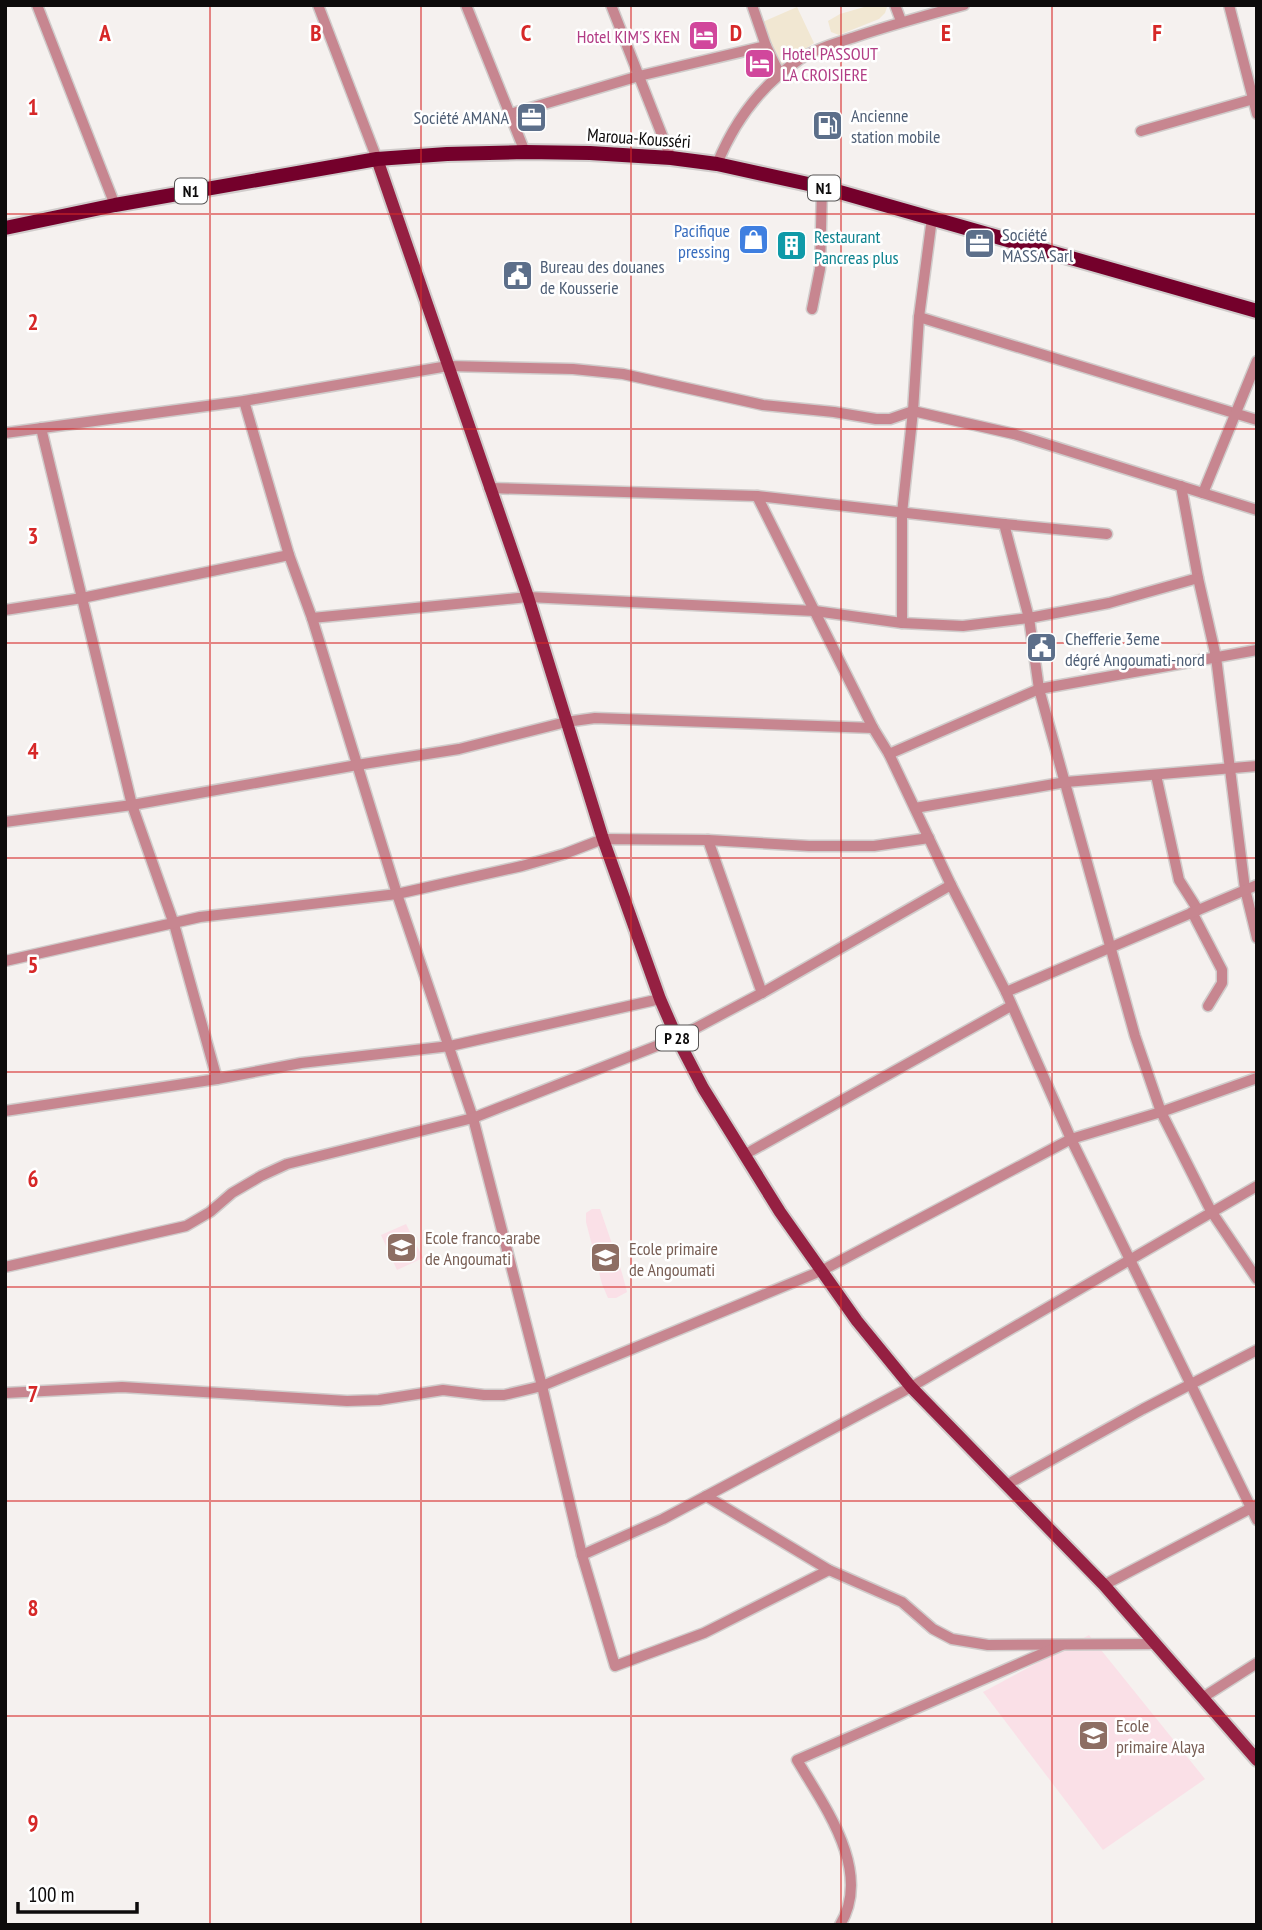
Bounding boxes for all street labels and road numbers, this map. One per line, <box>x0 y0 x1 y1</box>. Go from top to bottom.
street label: Maroua-Kousséri <box>586 123 692 153</box>
road number: N1 <box>808 176 840 200</box>
road number: N1 <box>175 178 207 204</box>
road number: P 28 <box>656 1026 698 1050</box>

